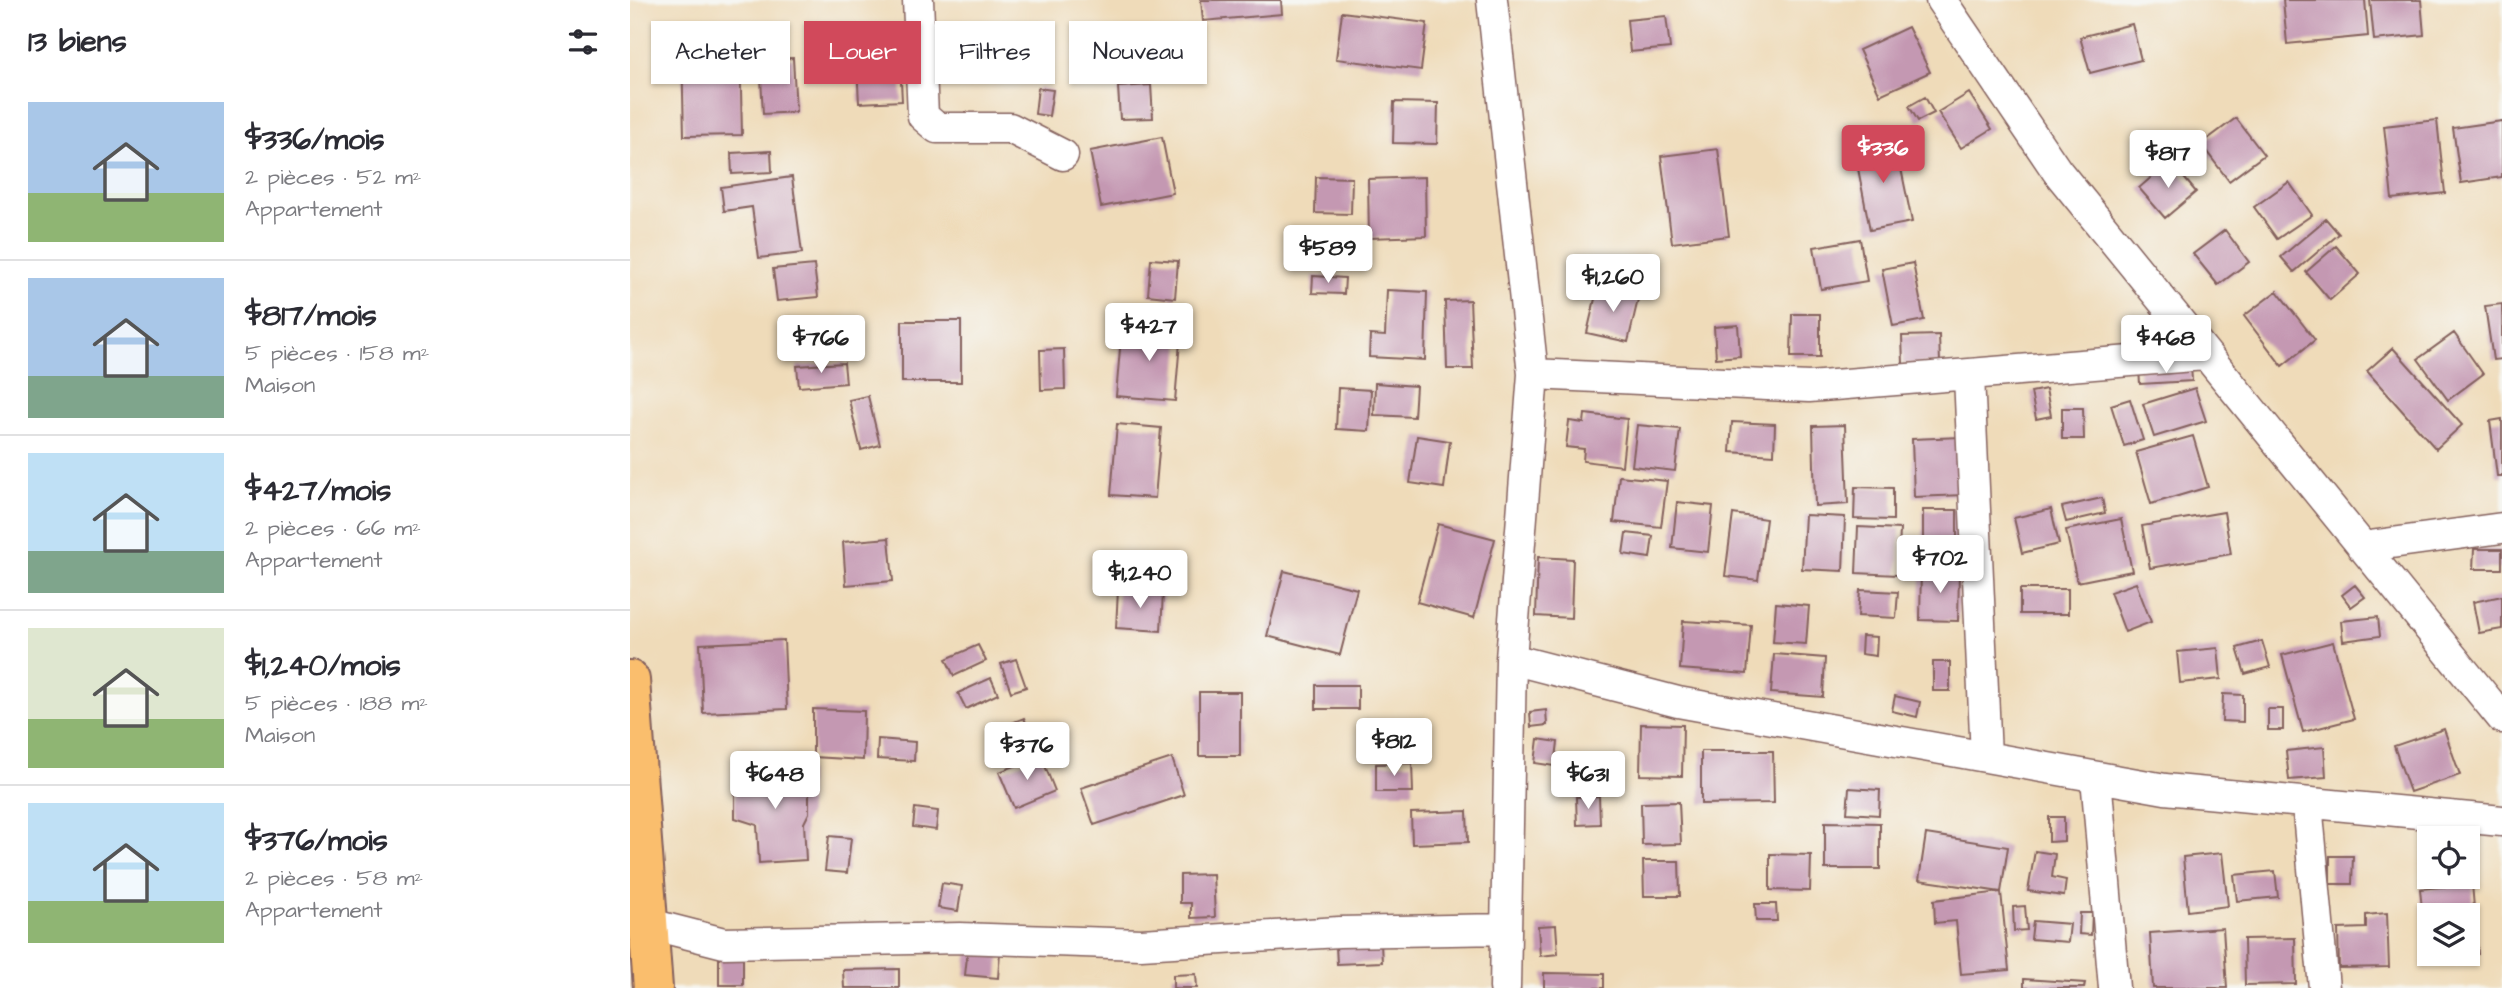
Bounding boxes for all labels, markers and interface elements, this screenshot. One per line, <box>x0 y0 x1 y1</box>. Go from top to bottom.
text: 13 biens <box>28 21 127 63</box>
chip: Acheter <box>651 21 790 84</box>
chip: Louer <box>804 21 921 84</box>
chip: Filtres <box>935 21 1055 84</box>
chip: Nouveau <box>1069 21 1207 84</box>
icon: filters <box>564 23 602 61</box>
text: $336/mois <box>245 119 385 161</box>
pin: $336 <box>1842 125 1924 185</box>
icon: home <box>84 130 168 214</box>
pin: $817 <box>2127 130 2209 190</box>
text: $336 <box>1858 132 1908 164</box>
text: $817 <box>2146 137 2190 169</box>
text: 2 pièces · 52 m² <box>245 161 421 193</box>
text: Appartement <box>245 193 383 225</box>
pin: $589 <box>1287 226 1369 285</box>
text: $589 <box>1299 232 1357 264</box>
pin: $1,260 <box>1556 254 1670 314</box>
text: $1,260 <box>1582 261 1644 293</box>
text: $817/mois <box>245 295 377 337</box>
pin: $427 <box>1108 304 1190 363</box>
icon: home <box>84 306 168 390</box>
text: $427 <box>1121 310 1177 342</box>
pin: $766 <box>780 316 862 375</box>
pin: $468 <box>2125 316 2207 375</box>
text: $766 <box>793 322 849 354</box>
text: $468 <box>2137 322 2195 354</box>
text: 5 pièces · 158 m² <box>245 337 429 369</box>
text: Maison <box>245 369 315 401</box>
text: $427/mois <box>245 470 391 512</box>
icon: home <box>84 481 168 565</box>
text: 2 pièces · 66 m² <box>245 512 421 544</box>
pin: $702 <box>1899 536 1981 595</box>
text: $702 <box>1913 542 1967 574</box>
text: Appartement <box>245 544 383 576</box>
pin: $1,240 <box>1083 550 1197 610</box>
text: $1,240 <box>1108 557 1172 589</box>
text: $1,240/mois <box>245 645 401 687</box>
icon: home <box>84 656 168 740</box>
text: 5 pièces · 188 m² <box>245 687 428 719</box>
pin: $812 <box>1353 718 1435 778</box>
text: Maison <box>245 719 315 751</box>
pin: $376 <box>986 722 1068 782</box>
text: $812 <box>1372 725 1416 757</box>
text: $376 <box>1000 729 1054 761</box>
pin: $648 <box>734 752 816 811</box>
pin: $631 <box>1547 752 1629 811</box>
text: $648 <box>746 758 804 790</box>
text: $631 <box>1567 758 1609 790</box>
text: $376/mois <box>245 820 388 862</box>
map controls <box>2417 826 2480 966</box>
button: locate <box>2417 826 2480 889</box>
icon: home <box>84 831 168 915</box>
text: 2 pièces · 58 m² <box>245 862 423 894</box>
text: Appartement <box>245 894 383 926</box>
button: layers <box>2417 903 2480 966</box>

